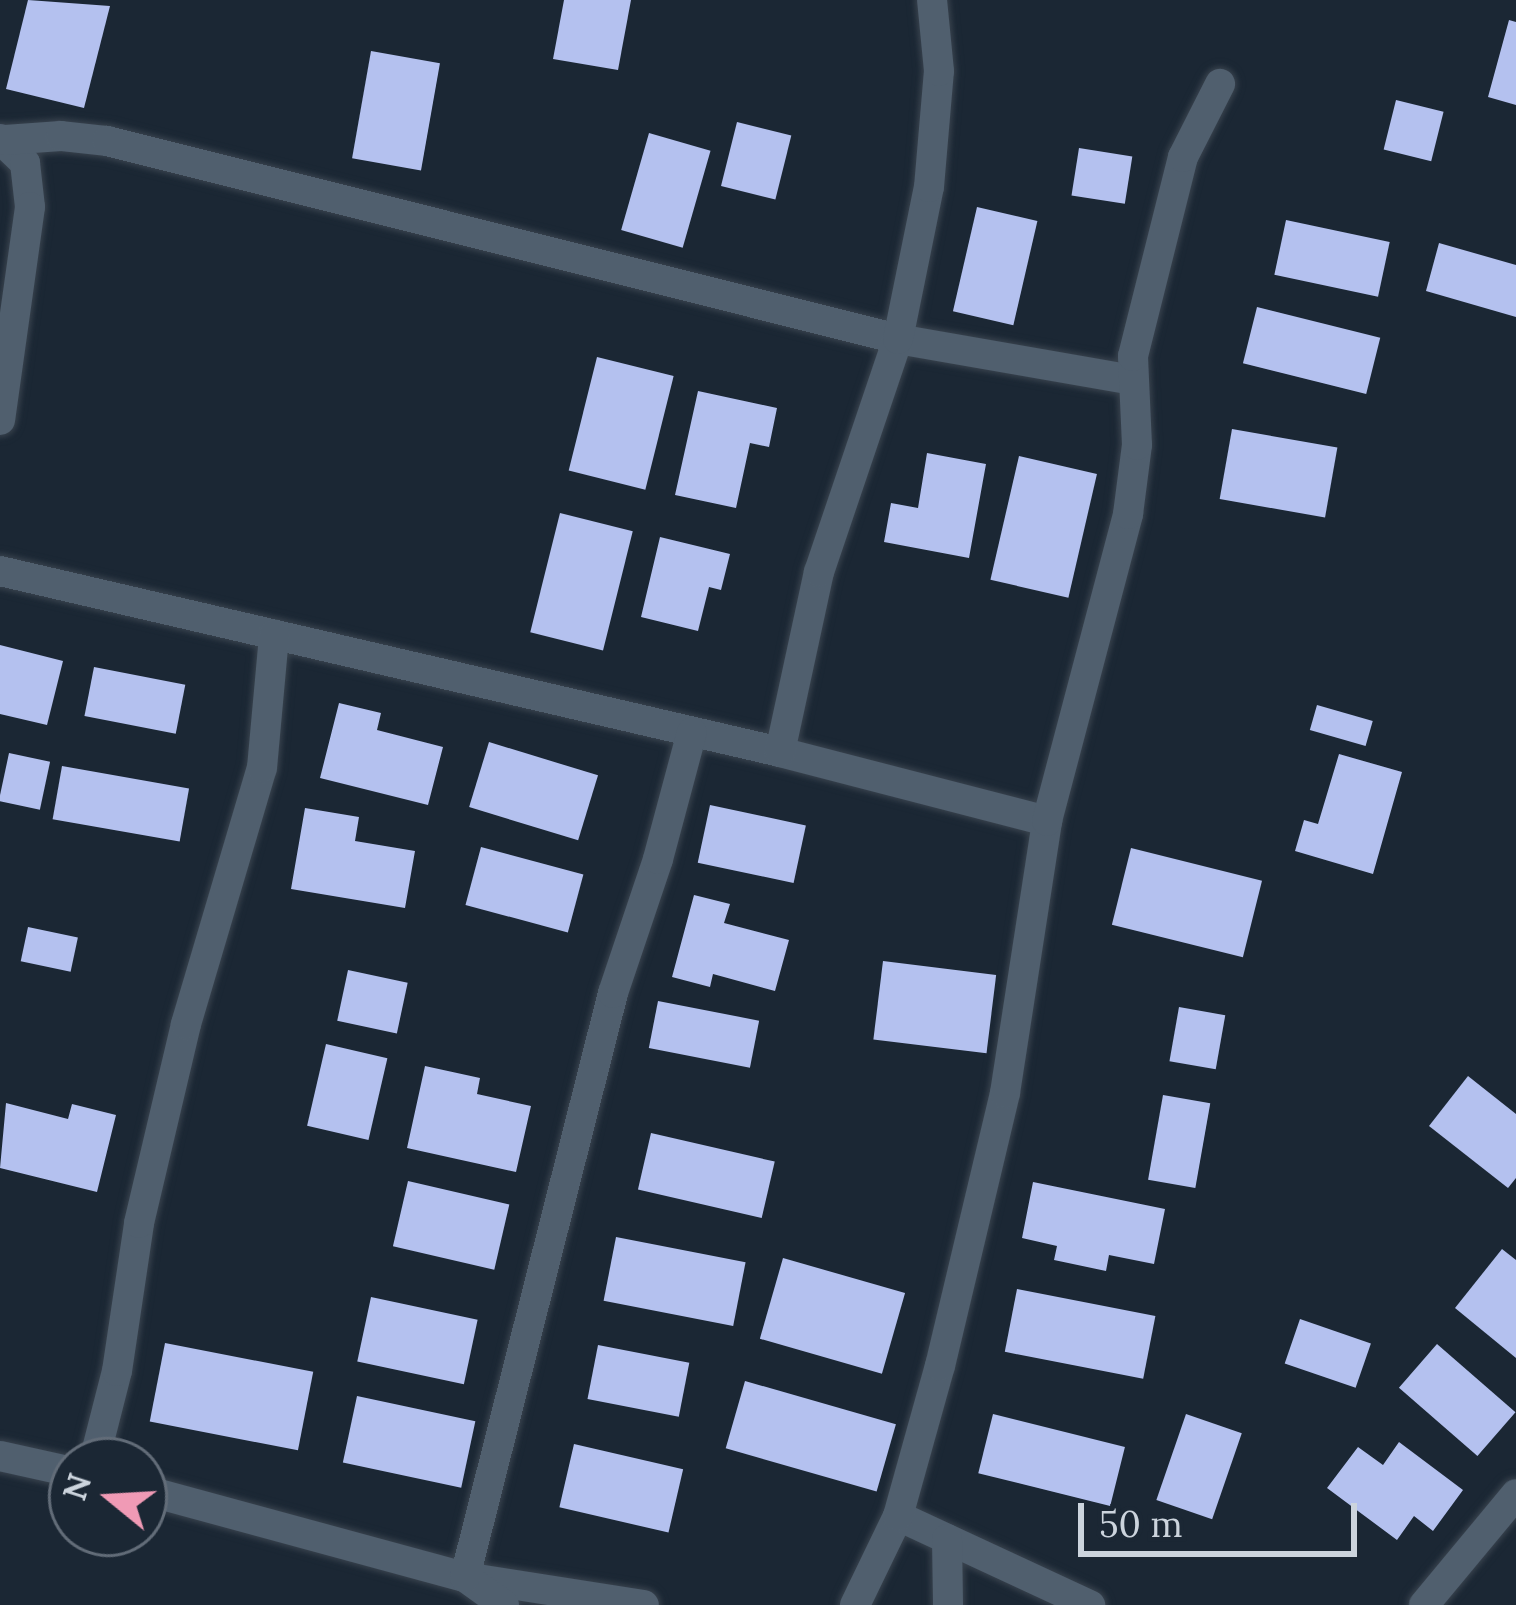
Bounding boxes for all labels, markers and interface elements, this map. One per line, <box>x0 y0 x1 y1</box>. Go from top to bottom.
north arrow <box>48 1437 168 1557</box>
text: N <box>53 1468 101 1505</box>
scale bar <box>1084 1479 1363 1553</box>
text: 50 m <box>1099 1501 1183 1547</box>

